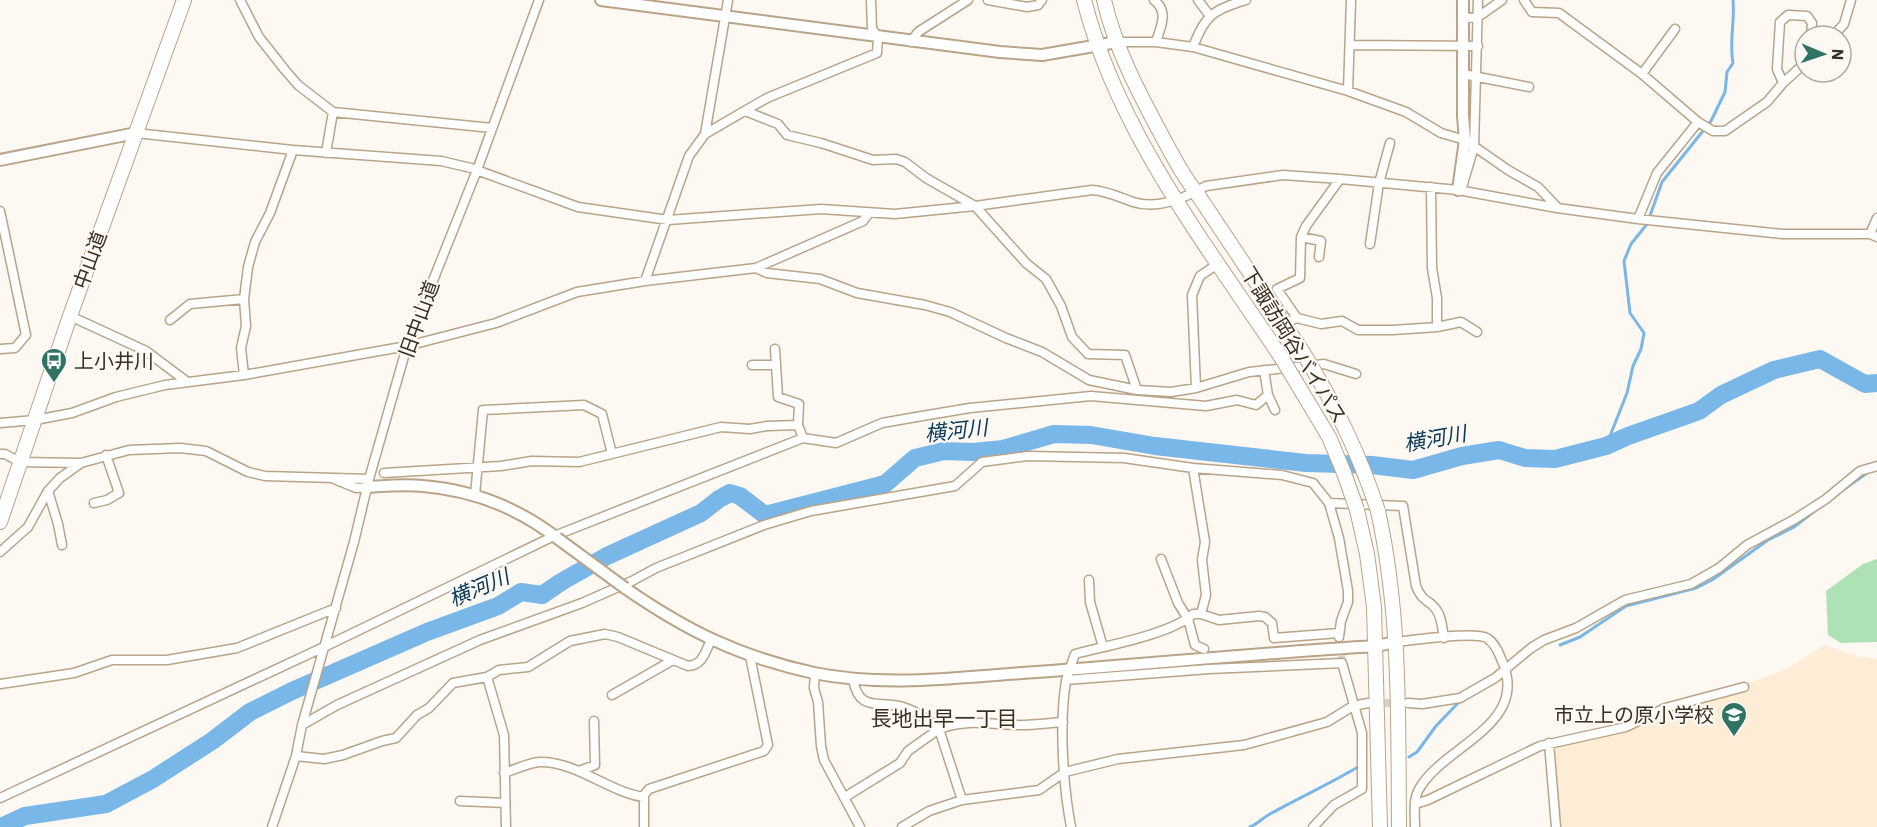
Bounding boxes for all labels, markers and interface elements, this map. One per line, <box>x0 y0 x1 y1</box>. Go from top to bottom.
north arrow <box>1793 24 1853 84</box>
text: N <box>1828 48 1848 61</box>
street label: 中山道 <box>67 227 112 293</box>
street label: 下諏訪岡谷バイパス <box>1235 261 1353 428</box>
street label: 旧中山道 <box>392 277 445 361</box>
bus stop icon: 上小井川 <box>39 346 69 384</box>
place label: 上小井川 <box>74 347 154 374</box>
water label: 横河川 <box>923 413 991 447</box>
water label: 横河川 <box>1401 418 1470 457</box>
water label: 横河川 <box>444 561 515 612</box>
school or university icon: 市立上の原小学校 <box>1719 700 1749 738</box>
place label: 市立上の原小学校 <box>1554 701 1714 728</box>
district label: 長地出早一丁目 <box>871 704 1018 732</box>

